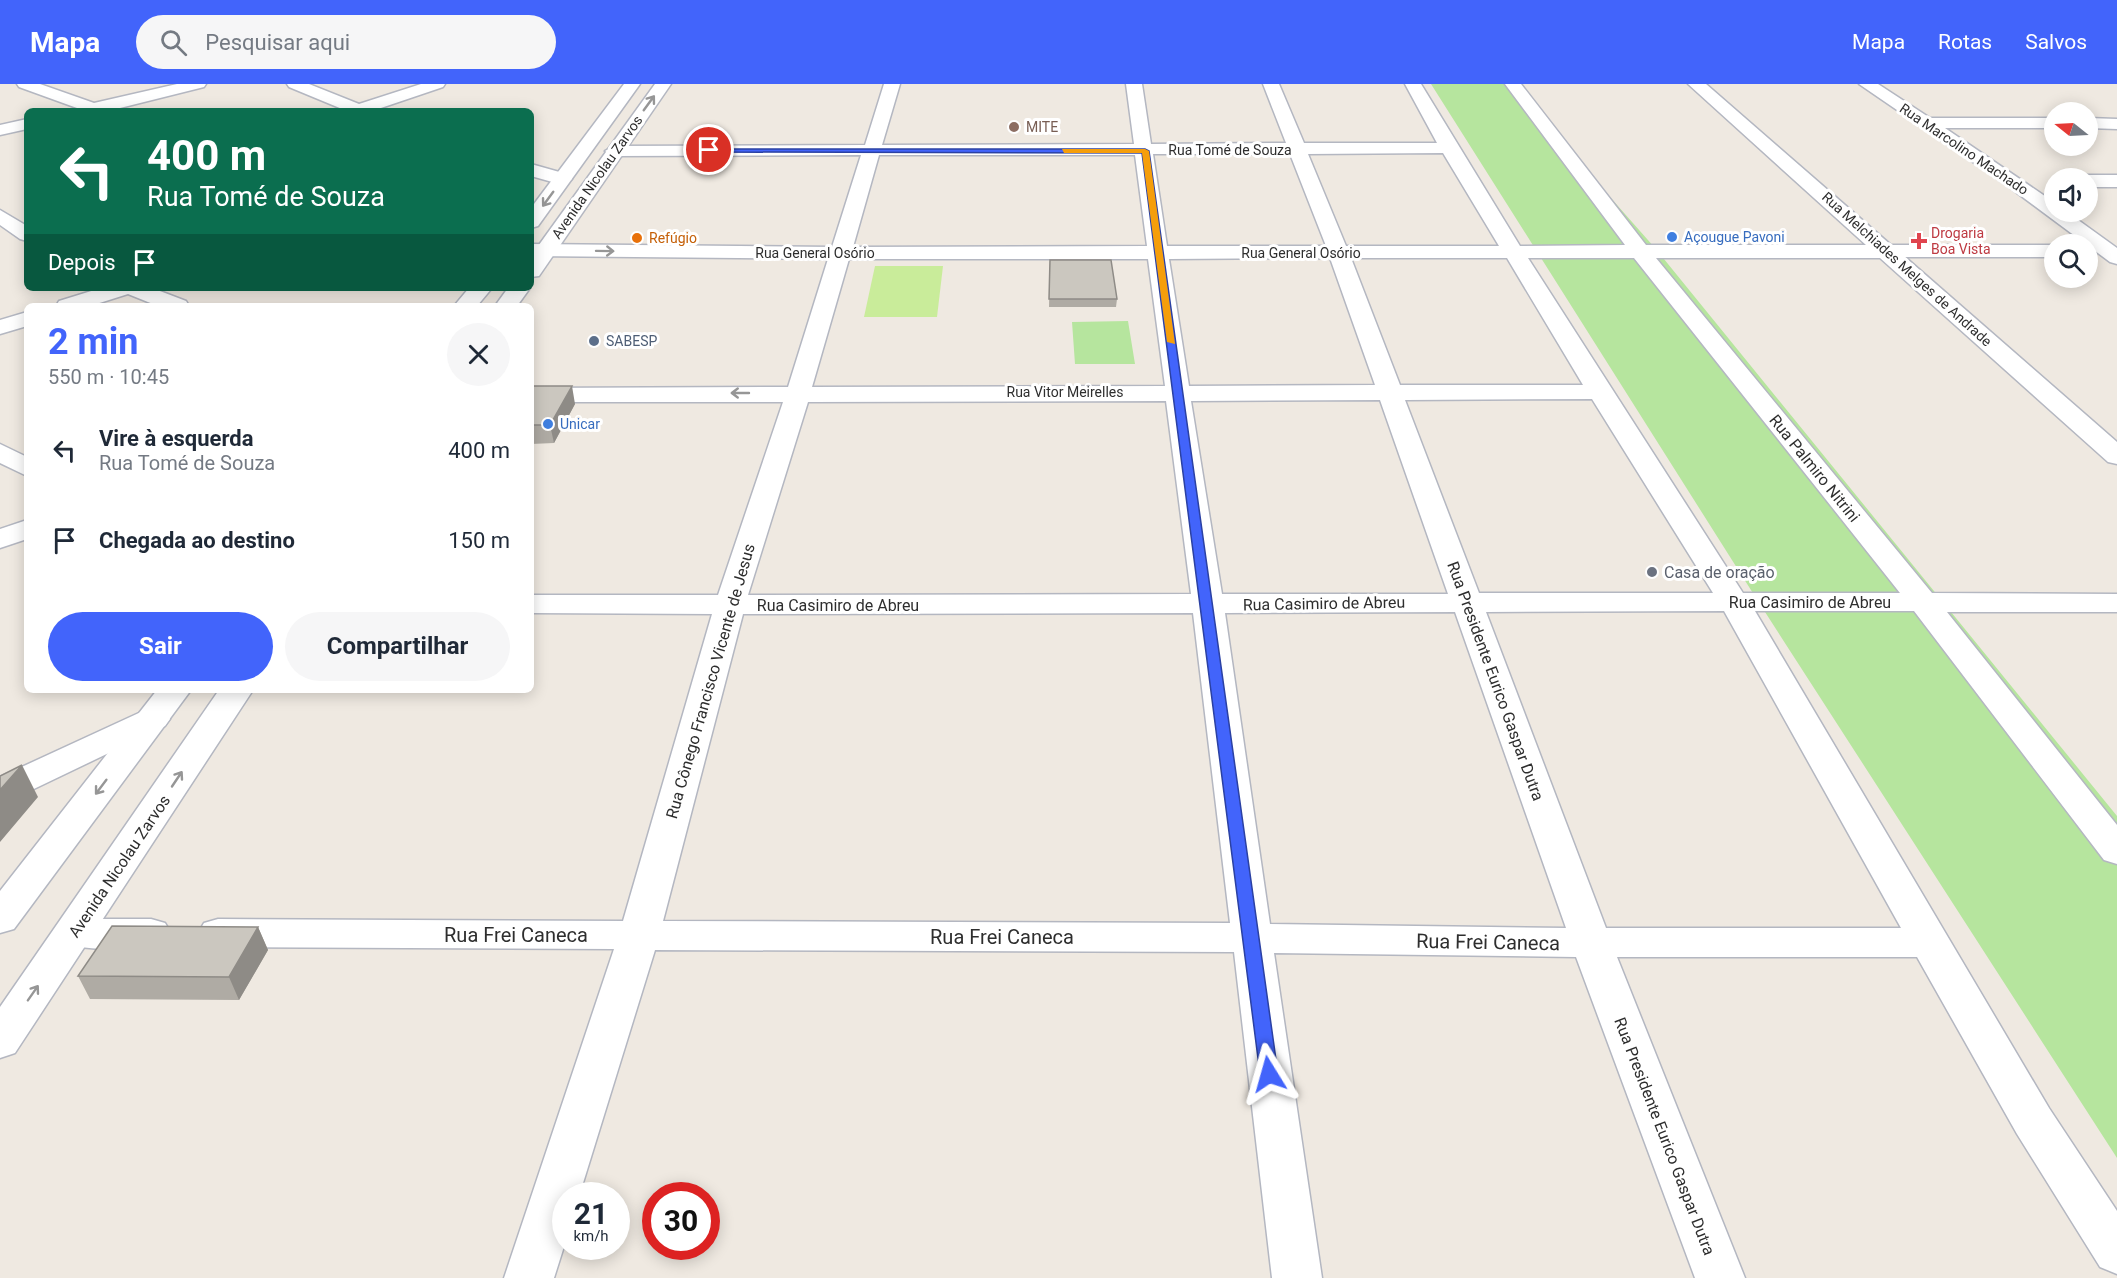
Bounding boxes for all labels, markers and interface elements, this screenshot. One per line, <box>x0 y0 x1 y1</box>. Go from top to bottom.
search box <box>136 15 556 69</box>
text: Mapa <box>30 26 100 59</box>
icon: search <box>157 26 190 59</box>
text: Pesquisar aqui <box>205 30 350 55</box>
text: Mapa <box>1852 30 1905 54</box>
text: Rotas <box>1938 30 1992 54</box>
text: Salvos <box>2025 30 2087 54</box>
one-way arrow <box>643 95 655 111</box>
street label: Rua Marcolino Machado <box>1897 100 2031 198</box>
north arrow <box>2044 102 2098 156</box>
map controls <box>2044 102 2098 288</box>
street label: Avenida Nicolau Zarvos <box>548 112 646 242</box>
place label: MITE <box>1026 119 1058 135</box>
marker: MITE <box>1007 120 1021 134</box>
pin <box>683 124 734 175</box>
text: 400 m <box>147 131 266 180</box>
icon: left <box>48 132 126 210</box>
icon: arrive <box>692 133 725 166</box>
street label: Rua Tomé de Souza <box>1168 142 1292 158</box>
button: sound <box>2044 168 2098 222</box>
text: Rua Tomé de Souza <box>147 181 385 213</box>
street label: Rua Melchiades Melges de Andrade <box>1819 189 1995 349</box>
one-way arrow <box>542 191 554 207</box>
place label: Drogaria Boa Vista <box>1931 225 1991 257</box>
place label: Açougue Pavoni <box>1684 229 1785 245</box>
place label: Refúgio <box>649 230 697 246</box>
marker: Açougue Pavoni <box>1665 230 1679 244</box>
marker: Refúgio <box>630 231 644 245</box>
marker: Drogaria Boa Vista <box>1912 234 1926 248</box>
button: search <box>2044 234 2098 288</box>
one-way arrow <box>594 245 614 257</box>
street label: Rua General Osório <box>755 245 875 261</box>
street label: Rua General Osório <box>1241 245 1361 261</box>
icon: arrive <box>128 246 161 279</box>
text: Depois <box>48 250 116 275</box>
text: 2 min <box>48 321 139 363</box>
button: close <box>447 323 510 386</box>
place label: SABESP <box>606 333 657 349</box>
marker: SABESP <box>587 334 601 348</box>
text: 550 m · 10:45 <box>48 365 169 389</box>
street label: Rua Vitor Meirelles <box>1007 384 1123 400</box>
one-way arrow <box>730 387 750 399</box>
street label: Rua Palmiro Nitrini <box>1765 411 1864 526</box>
place label: Unicar <box>560 416 600 432</box>
marker: Unicar <box>541 417 555 431</box>
text: Vire à esquerda <box>99 426 253 451</box>
icon: left <box>48 434 81 467</box>
text: 400 m <box>448 438 510 463</box>
text: Rua Tomé de Souza <box>99 451 275 475</box>
icon: arrive <box>48 524 81 557</box>
text: Chegada ao destino <box>99 528 295 553</box>
text: 150 m <box>448 528 510 553</box>
street label: Rua Cônego Francisco Vicente de Jesus <box>662 541 759 821</box>
street label: Rua Presidente Eurico Gaspar Dutra <box>1443 559 1548 803</box>
place label: Casa de oração <box>1664 563 1775 582</box>
marker: Casa de oração <box>1645 565 1659 579</box>
street label: Rua Casimiro de Abreu <box>1243 593 1405 614</box>
street label: Rua Casimiro de Abreu <box>1729 593 1891 612</box>
street label: Rua Casimiro de Abreu <box>757 596 919 615</box>
button: Sair <box>48 612 273 681</box>
button: Compartilhar <box>285 612 510 681</box>
one-way arrow <box>171 771 183 788</box>
one-way arrow <box>95 779 108 795</box>
street label: Avenida Nicolau Zarvos <box>65 791 174 941</box>
street label: Rua Frei Caneca <box>444 923 588 947</box>
street label: Rua Frei Caneca <box>930 925 1074 949</box>
street label: Rua Frei Caneca <box>1416 929 1560 955</box>
one-way arrow <box>27 986 39 1002</box>
street label: Rua Presidente Eurico Gaspar Dutra <box>1610 1015 1719 1258</box>
position arrow <box>1237 1042 1301 1106</box>
speed limit sign: 30 <box>642 1182 720 1260</box>
text: 21 <box>574 1196 608 1231</box>
text: km/h <box>573 1227 609 1245</box>

